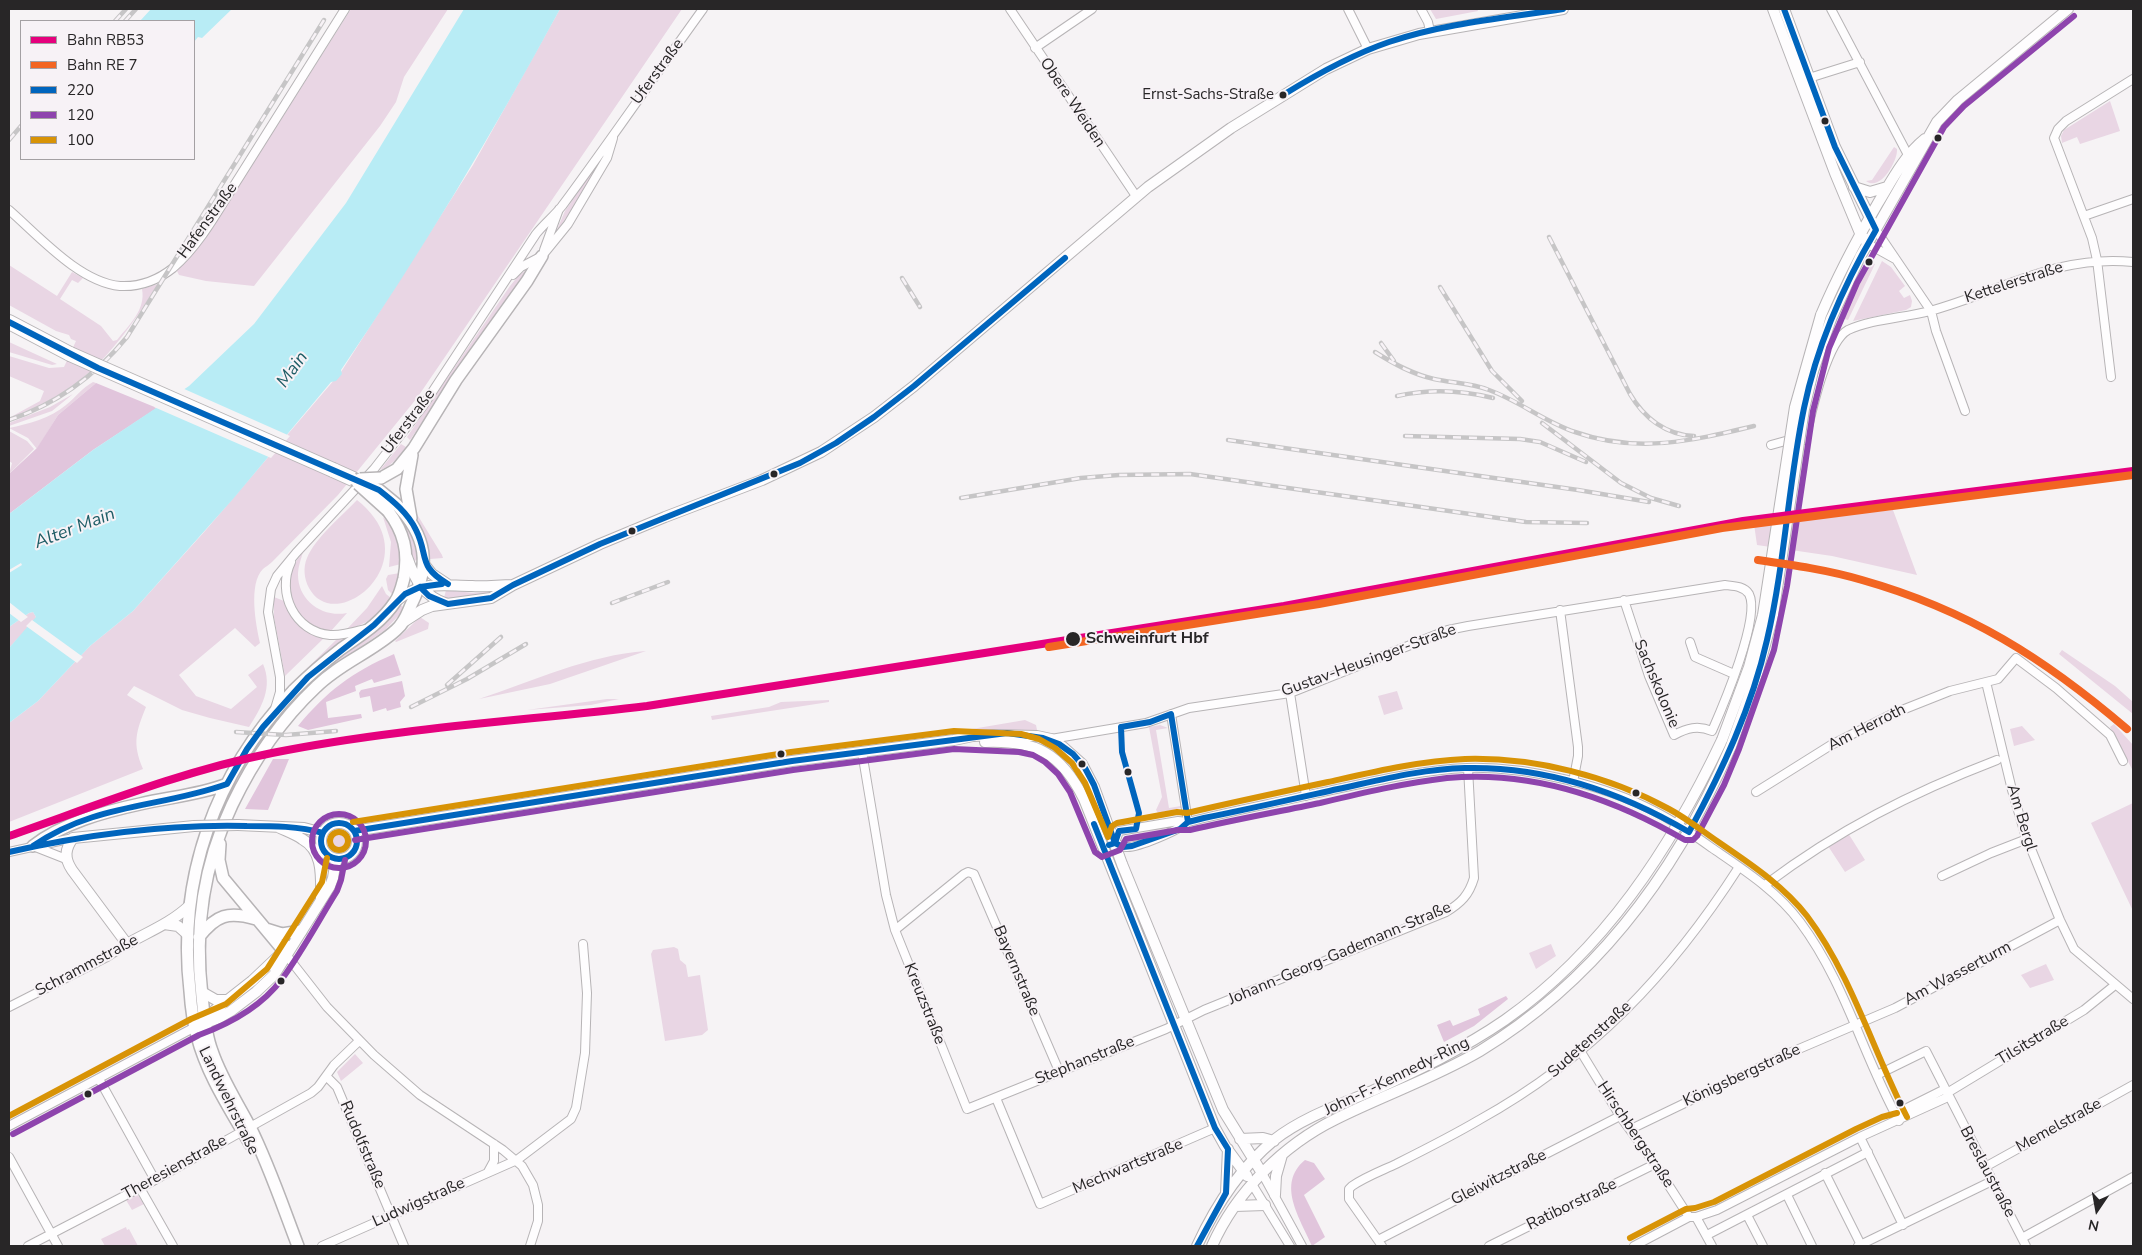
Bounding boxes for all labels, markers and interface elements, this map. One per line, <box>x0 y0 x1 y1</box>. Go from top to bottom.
legend <box>20 20 195 160</box>
text: Bahn RB53 <box>67 30 144 50</box>
street label: Uferstraße <box>628 35 688 109</box>
street label: Obere Weiden <box>1035 54 1109 152</box>
text: Bahn RE 7 <box>67 55 138 75</box>
text: 220 <box>67 80 94 100</box>
place label: Ernst-Sachs-Straße <box>1142 86 1274 104</box>
marker: Ernst-Sachs-Straße <box>1278 90 1288 100</box>
text: 120 <box>67 105 94 125</box>
unlabelled marker <box>1820 116 1830 126</box>
text: 100 <box>67 130 94 150</box>
unlabelled marker <box>1933 133 1943 143</box>
street label: Hafenstraße <box>174 179 242 263</box>
unlabelled marker <box>1864 257 1874 267</box>
street label: Kettelerstraße <box>1962 258 2066 308</box>
water label: Main <box>273 348 313 392</box>
street label: Uferstraße <box>378 386 440 458</box>
unlabelled marker <box>769 469 779 479</box>
water label: Alter Main <box>32 504 118 554</box>
unlabelled marker <box>627 526 637 536</box>
street label: Gustav-Heusinger-Straße <box>1279 620 1459 702</box>
place label: Schweinfurt Hbf <box>1086 629 1209 649</box>
marker: Schweinfurt Hbf <box>1064 630 1082 648</box>
street label: Sachskolonie <box>1629 637 1683 731</box>
street label: Am Herroth <box>1825 700 1909 756</box>
unlabelled marker <box>776 749 786 759</box>
unlabelled marker <box>1077 759 1087 769</box>
unlabelled marker <box>1123 767 1133 777</box>
street label: Am Bergl <box>2002 782 2040 854</box>
unlabelled marker <box>1631 788 1641 798</box>
street label: Johann-Georg-Gademann-Straße <box>1226 898 1454 1010</box>
street label: Bayernstraße <box>988 923 1044 1019</box>
street label: Schrammstraße <box>32 931 142 1001</box>
street label: Am Wasserturm <box>1901 938 2015 1010</box>
street label: Kreuzstraße <box>899 960 949 1048</box>
unlabelled marker <box>276 976 286 986</box>
street label: Sudetenstraße <box>1544 998 1636 1082</box>
street label: Tilsitstraße <box>1993 1012 2073 1070</box>
street label: Stephanstraße <box>1032 1032 1138 1090</box>
street label: John-F.-Kennedy-Ring <box>1321 1034 1473 1120</box>
street label: Königsbergstraße <box>1680 1040 1804 1112</box>
street label: Landwehrstraße <box>194 1044 262 1158</box>
street label: Hirschbergstraße <box>1592 1078 1678 1192</box>
unlabelled marker <box>83 1089 93 1099</box>
street label: Memelstraße <box>2013 1095 2105 1157</box>
street label: Rudolfstraße <box>335 1098 389 1192</box>
unlabelled marker <box>1895 1098 1905 1108</box>
street label: Breslaustraße <box>1955 1123 2019 1221</box>
street label: Theresienstraße <box>120 1131 230 1205</box>
street label: Mechwartstraße <box>1070 1135 1186 1199</box>
street label: Gleiwitzstraße <box>1448 1146 1550 1210</box>
street label: Ludwigstraße <box>370 1174 468 1232</box>
street label: Ratiborstraße <box>1524 1175 1620 1235</box>
north arrow <box>2072 1185 2122 1235</box>
text: N <box>2087 1215 2101 1236</box>

